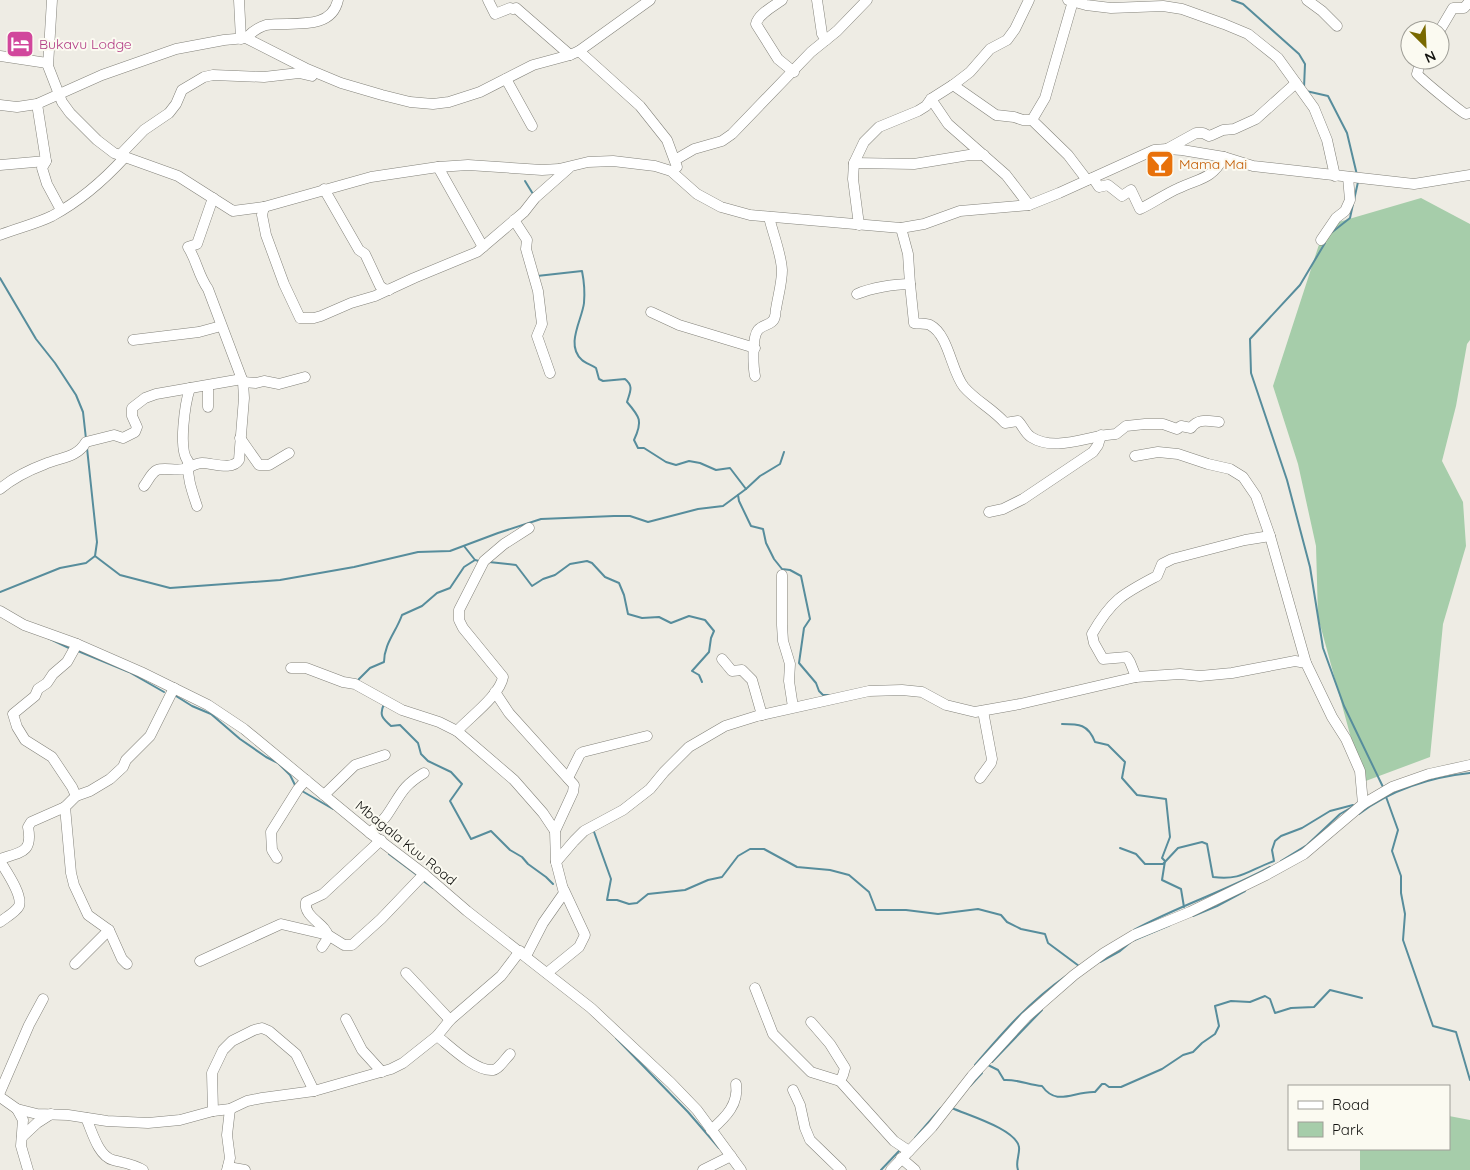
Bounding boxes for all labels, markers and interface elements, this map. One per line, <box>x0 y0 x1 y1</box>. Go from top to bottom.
north arrow <box>1400 20 1450 70</box>
hotel icon: Bukavu Lodge <box>5 29 35 59</box>
place label: Bukavu Lodge <box>39 35 132 53</box>
text: N <box>1422 47 1439 67</box>
bar icon: Mama Mai <box>1145 149 1175 179</box>
place label: Mama Mai <box>1179 155 1247 173</box>
street label: Mbagala Kuu Road <box>352 797 460 889</box>
legend <box>1288 1085 1450 1150</box>
text: Road <box>1332 1095 1369 1114</box>
text: Park <box>1332 1120 1364 1139</box>

